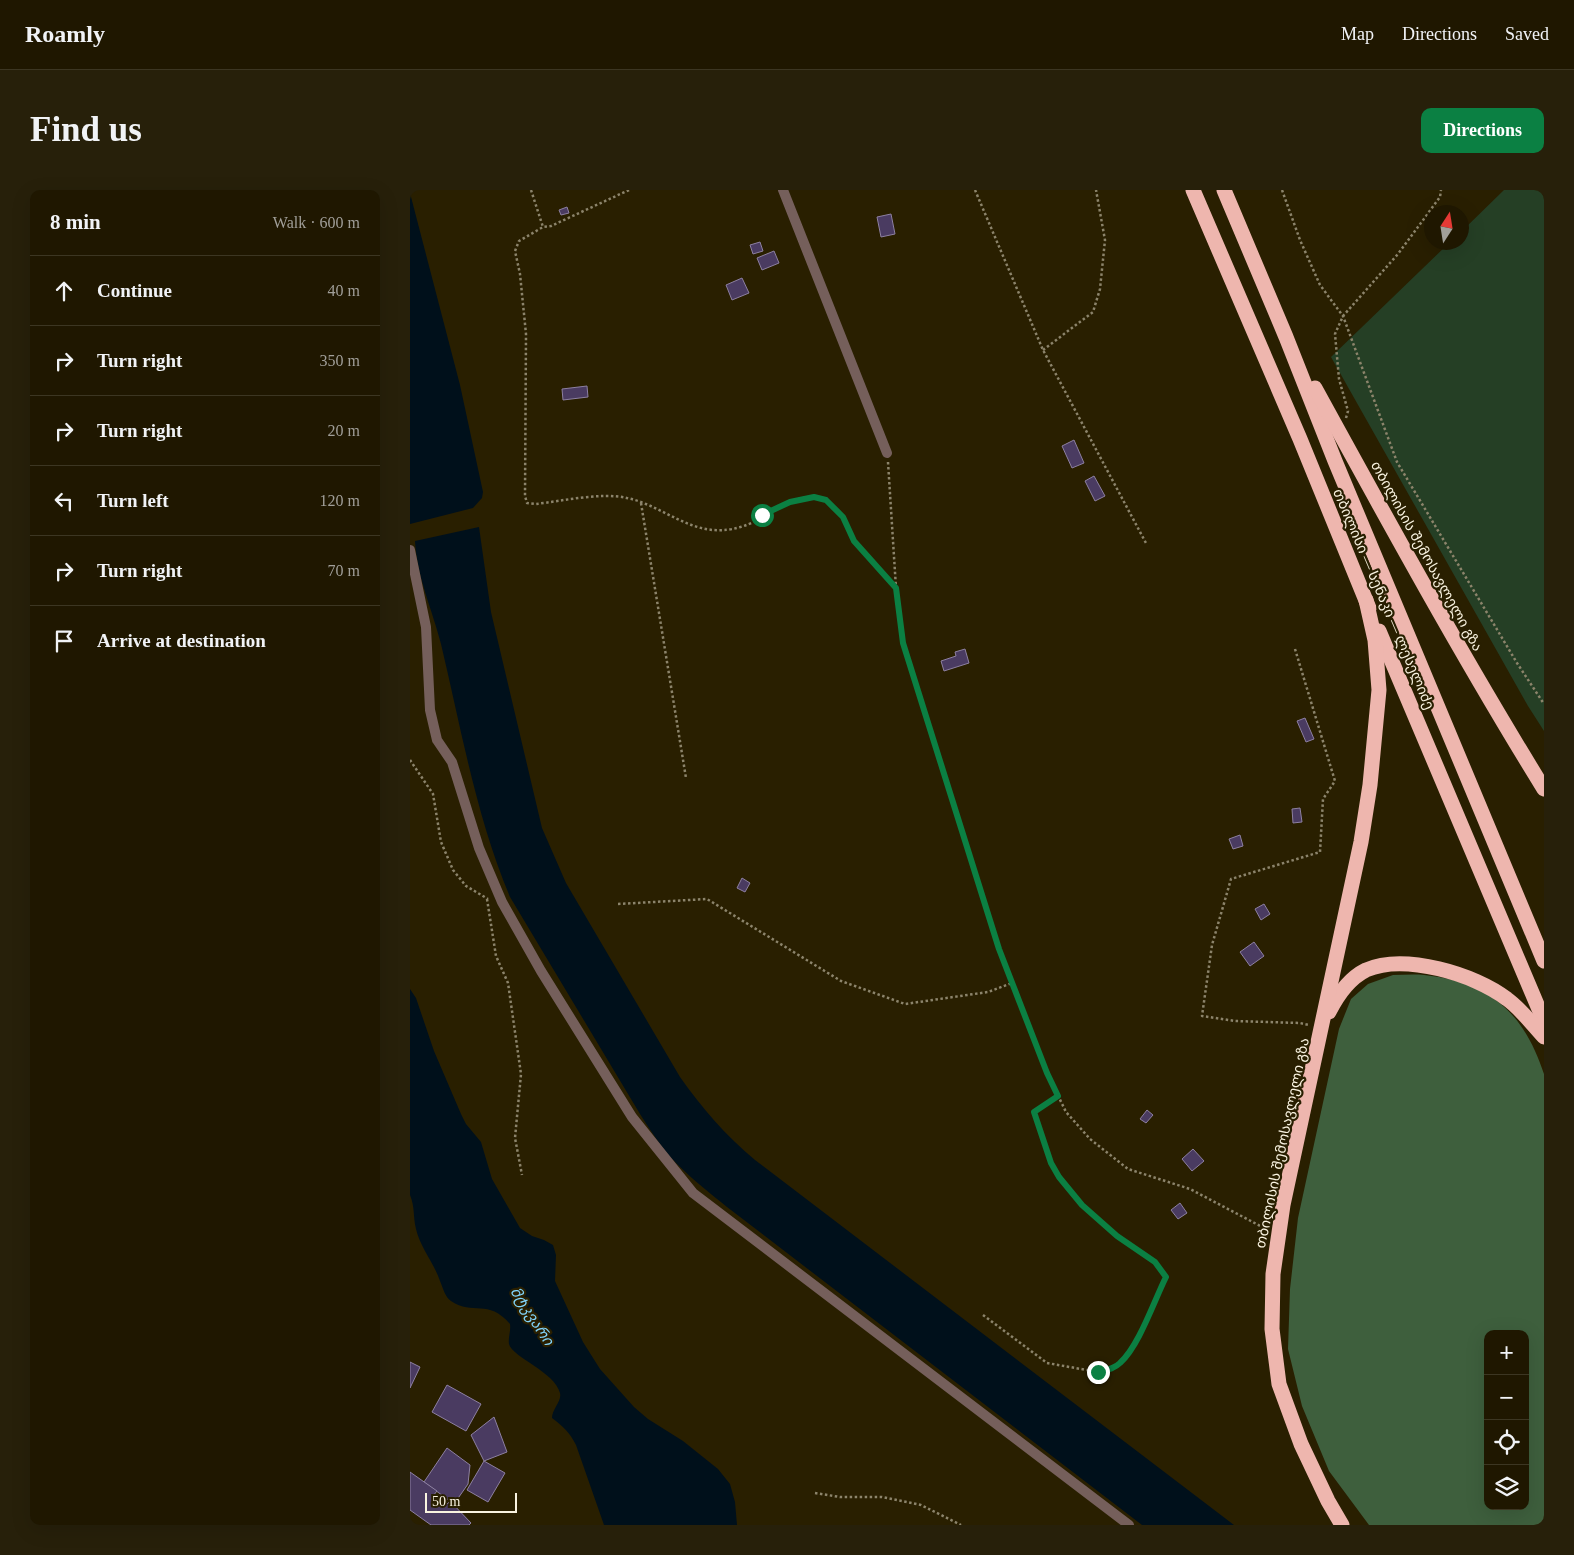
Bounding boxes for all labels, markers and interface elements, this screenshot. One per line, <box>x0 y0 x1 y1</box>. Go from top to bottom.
text: Roamly <box>25 21 105 47</box>
text: Map <box>1341 24 1374 44</box>
text: Directions <box>1402 24 1477 44</box>
text: Saved <box>1505 24 1549 44</box>
button: Directions <box>1421 108 1544 153</box>
text: Find us <box>30 110 142 149</box>
north arrow <box>1424 205 1469 250</box>
text: 8 min <box>50 210 101 234</box>
text: Walk · 600 m <box>273 214 360 231</box>
icon: ahead <box>50 277 78 305</box>
text: Continue <box>97 280 172 301</box>
text: 40 m <box>328 282 360 299</box>
icon: right <box>50 347 78 375</box>
text: Turn right <box>97 350 182 371</box>
text: 350 m <box>320 352 360 369</box>
icon: right <box>50 417 78 445</box>
text: Turn right <box>97 420 182 441</box>
text: 20 m <box>328 422 360 439</box>
street label: თბილისის შემოსავლელი გზა <box>1367 459 1485 654</box>
icon: left <box>50 487 78 515</box>
street label: თბილისი — სენაკი — ლესელიძე <box>1329 487 1437 712</box>
text: Turn left <box>97 490 169 511</box>
text: 120 m <box>320 492 360 509</box>
route start <box>751 504 774 527</box>
icon: right <box>50 557 78 585</box>
text: Turn right <box>97 560 182 581</box>
text: 70 m <box>328 562 360 579</box>
icon: arrive <box>50 627 78 655</box>
text: Arrive at destination <box>97 630 266 651</box>
street label: თბილისის შემოსავლელი გზა <box>1253 1037 1313 1250</box>
water label: მტკვარი <box>506 1284 557 1350</box>
map controls <box>1484 1330 1529 1510</box>
button: + <box>1484 1330 1529 1375</box>
route end <box>1087 1361 1110 1384</box>
button: − <box>1484 1375 1529 1420</box>
button: locate <box>1484 1420 1529 1465</box>
button: layers <box>1484 1465 1529 1510</box>
scale bar <box>425 1490 518 1513</box>
text: 50 m <box>432 1494 460 1509</box>

